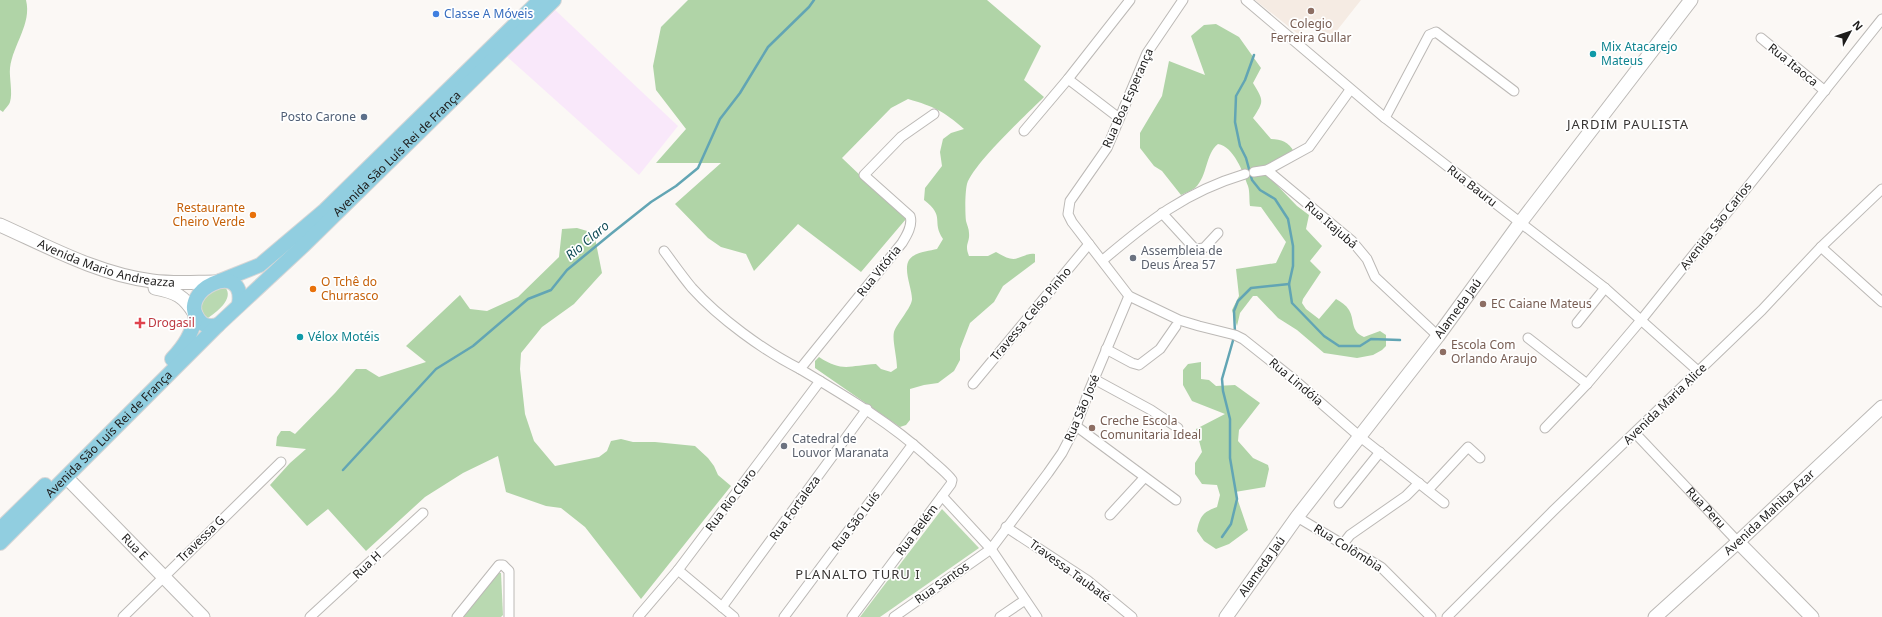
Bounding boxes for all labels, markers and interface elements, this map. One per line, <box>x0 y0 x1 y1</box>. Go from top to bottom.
place label: Classe A Móveis <box>444 5 533 22</box>
marker: Colegio Ferreira Gullar <box>1306 6 1316 16</box>
marker: Classe A Móveis <box>431 9 441 19</box>
north arrow <box>1830 12 1870 52</box>
place label: Colegio Ferreira Gullar <box>1270 15 1352 46</box>
text: N <box>1849 17 1867 34</box>
place label: Mix Atacarejo Mateus <box>1601 38 1678 69</box>
street label: Rua Itaoca <box>1765 39 1822 90</box>
street label: Rua Boa Esperança <box>1098 45 1157 150</box>
marker: Mix Atacarejo Mateus <box>1588 49 1598 59</box>
street label: Avenida São Luís Rei de França <box>329 87 464 220</box>
place label: Posto Carone <box>281 108 356 125</box>
marker: Posto Carone <box>359 112 369 122</box>
district label: JARDIM PAULISTA <box>1565 115 1689 133</box>
street label: Rua Bauru <box>1444 161 1501 210</box>
street label: Avenida São Carlos <box>1676 178 1756 273</box>
street label: Rua Itajubá <box>1301 197 1361 252</box>
place label: Restaurante Cheiro Verde <box>172 199 245 230</box>
marker: Restaurante Cheiro Verde <box>248 210 258 220</box>
water label: Rio Claro <box>561 216 613 264</box>
street label: Avenida Mario Andreazza <box>35 235 175 291</box>
street label: Rua Vitória <box>853 241 905 300</box>
place label: Assembleia de Deus Área 57 <box>1141 242 1223 273</box>
marker: Assembleia de Deus Área 57 <box>1128 253 1138 263</box>
street label: Travessa Celso Pinho <box>986 263 1075 364</box>
place label: O Tchê do Churrasco <box>321 273 379 304</box>
street label: Alameda Jaú <box>1430 275 1485 342</box>
marker: O Tchê do Churrasco <box>308 284 318 294</box>
place label: EC Caiane Mateus <box>1491 295 1592 312</box>
marker: EC Caiane Mateus <box>1478 299 1488 309</box>
place label: Drogasil <box>148 314 195 331</box>
marker: Drogasil <box>135 318 145 328</box>
place label: Vélox Motéis <box>308 328 380 345</box>
marker: Vélox Motéis <box>295 332 305 342</box>
place label: Escola Com Orlando Araujo <box>1451 336 1537 367</box>
marker: Escola Com Orlando Araujo <box>1438 347 1448 357</box>
street label: Rua Lindóia <box>1266 354 1327 409</box>
street label: Avenida Maria Alice <box>1619 359 1710 448</box>
street label: Avenida São Luís Rei de França <box>41 367 176 501</box>
street label: Rua São José <box>1060 371 1103 444</box>
place label: Creche Escola Comunitaria Ideal <box>1100 412 1201 443</box>
marker: Creche Escola Comunitaria Ideal <box>1087 423 1097 433</box>
place label: Catedral de Louvor Maranata <box>792 430 889 461</box>
marker: Catedral de Louvor Maranata <box>779 441 789 451</box>
street label: Rua Rio Claro <box>701 465 760 535</box>
street label: Avenida Mahiba Azar <box>1720 465 1818 559</box>
street label: Rua Fortaleza <box>765 472 824 544</box>
street label: Rua Peru <box>1682 483 1730 532</box>
street label: Rua São Luís <box>827 487 884 554</box>
street label: Rua Belém <box>892 500 942 559</box>
street label: Travessa G <box>173 512 228 566</box>
street label: Rua Colômbia <box>1311 520 1386 576</box>
street label: Rua E <box>118 530 152 564</box>
street label: Alameda Jaú <box>1234 533 1289 600</box>
street label: Travessa Taubaté <box>1026 535 1115 606</box>
street label: Rua H <box>349 547 385 582</box>
street label: Rua Santos <box>911 557 973 608</box>
district label: PLANALTO TURU I <box>795 565 921 583</box>

